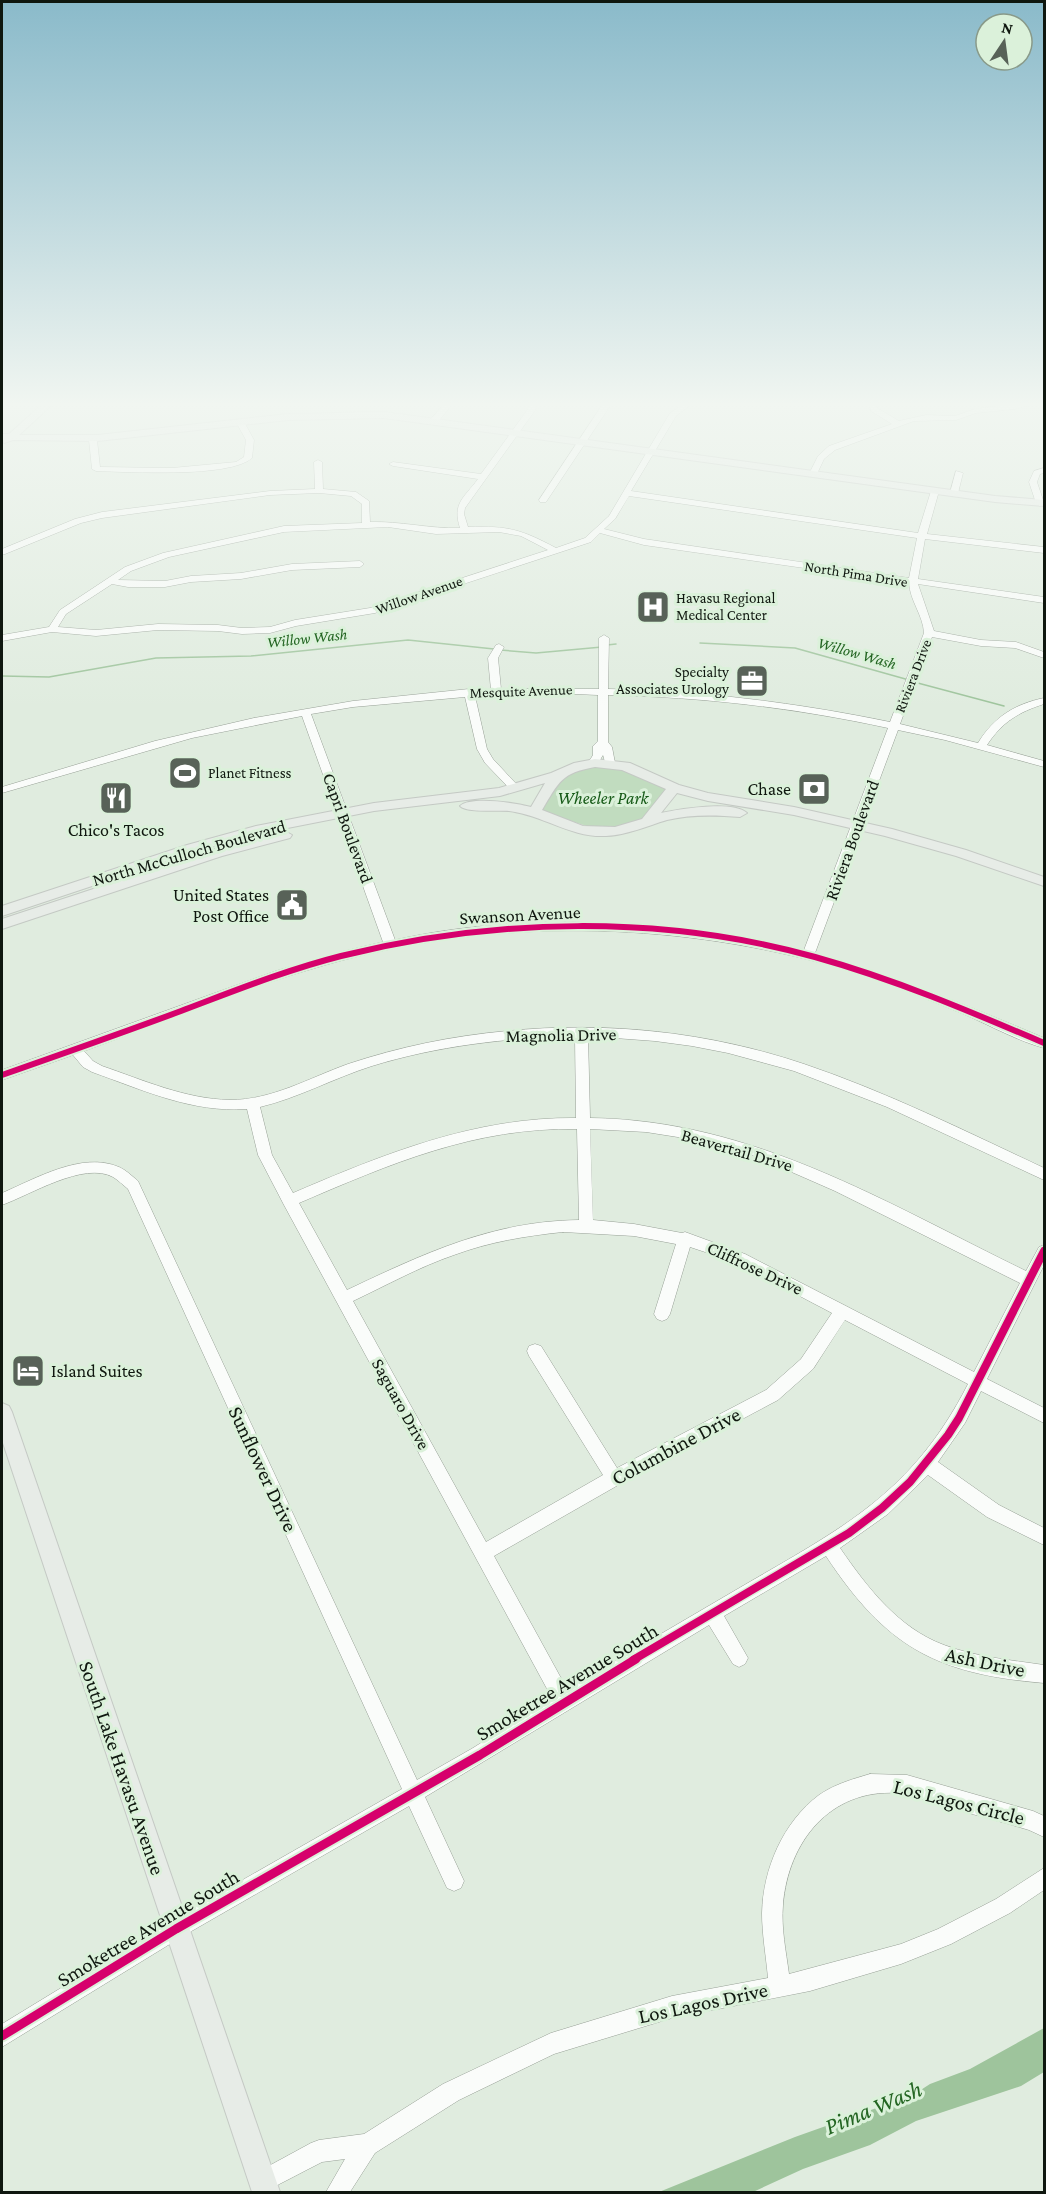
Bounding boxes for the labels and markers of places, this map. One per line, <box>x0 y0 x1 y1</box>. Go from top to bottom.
hospital icon: Havasu Regional Medical Center <box>635 589 671 625</box>
place label: Havasu Regional Medical Center <box>676 590 775 623</box>
office icon: Specialty Associates Urology <box>734 663 770 699</box>
place label: Specialty Associates Urology <box>616 664 729 698</box>
sports icon: Planet Fitness <box>167 755 203 791</box>
place label: Planet Fitness <box>208 765 292 781</box>
bank icon: Chase <box>796 771 832 807</box>
place label: Chase <box>747 779 791 799</box>
restaurant icon: Chico's Tacos <box>98 780 134 816</box>
place label: Chico's Tacos <box>68 820 164 840</box>
place label: United States Post Office <box>173 885 269 926</box>
public building icon: United States Post Office <box>274 887 310 923</box>
hotel icon: Island Suites <box>10 1353 46 1389</box>
place label: Island Suites <box>51 1361 143 1381</box>

